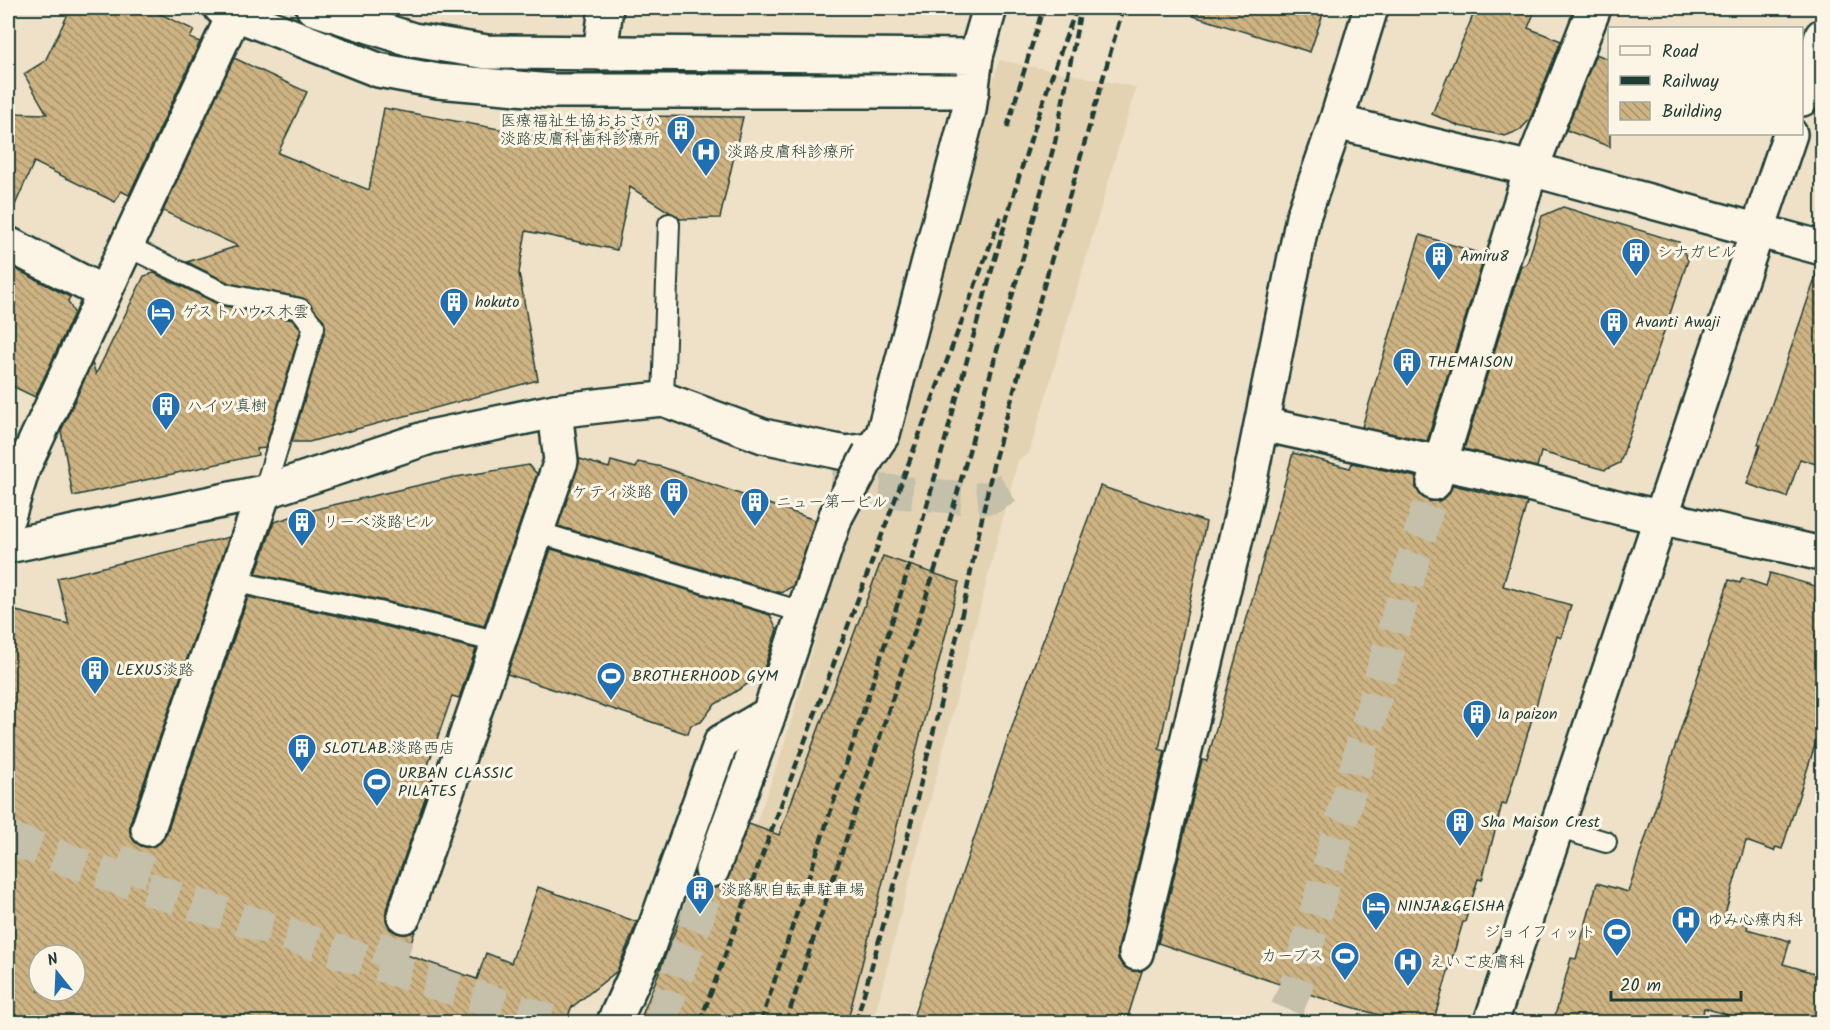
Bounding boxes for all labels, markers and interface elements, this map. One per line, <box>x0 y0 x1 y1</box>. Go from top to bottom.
legend <box>1608 27 1803 135</box>
text: Road <box>1662 38 1699 67</box>
text: Railway <box>1662 68 1719 97</box>
text: Building <box>1662 98 1722 127</box>
place label: 医療福祉生協おおさか 淡路皮膚科歯科診療所 <box>500 109 660 152</box>
building icon: 医療福祉生協おおさか 淡路皮膚科歯科診療所 <box>665 114 697 156</box>
hospital icon: 淡路皮膚科診療所 <box>690 136 722 178</box>
place label: 淡路皮膚科診療所 <box>727 140 855 165</box>
building icon: シナガビル <box>1620 236 1652 278</box>
building icon: Amiru8 <box>1423 240 1455 282</box>
place label: シナガビル <box>1657 240 1737 265</box>
place label: Amiru8 <box>1460 244 1509 269</box>
building icon: hokuto <box>438 286 470 328</box>
place label: hokuto <box>475 290 519 315</box>
hotel icon: ゲストハウス木雲 <box>145 296 177 338</box>
place label: ゲストハウス木雲 <box>182 300 309 325</box>
building icon: Avanti Awaji <box>1598 306 1630 348</box>
place label: Avanti Awaji <box>1635 310 1721 335</box>
building icon: THEMAISON <box>1391 346 1423 388</box>
place label: THEMAISON <box>1428 350 1513 375</box>
building icon: ハイツ真樹 <box>150 390 182 432</box>
place label: ハイツ真樹 <box>187 394 267 419</box>
building icon: ケティ淡路 <box>658 476 690 518</box>
place label: ケティ淡路 <box>572 480 653 505</box>
building icon: ニュー第一ビル <box>739 486 771 528</box>
place label: ニュー第一ビル <box>776 490 888 515</box>
building icon: リーベ淡路ビル <box>286 506 318 548</box>
place label: リーベ淡路ビル <box>323 510 435 535</box>
building icon: LEXUS淡路 <box>79 654 111 696</box>
place label: LEXUS淡路 <box>116 658 194 683</box>
sports icon: BROTHERHOOD GYM <box>595 660 627 702</box>
place label: BROTHERHOOD GYM <box>632 664 778 689</box>
building icon: la paizon <box>1461 698 1493 740</box>
place label: la paizon <box>1498 702 1558 727</box>
building icon: SLOTLAB.淡路西店 <box>286 732 318 774</box>
place label: SLOTLAB.淡路西店 <box>323 736 455 761</box>
place label: URBAN CLASSIC PILATES <box>398 761 514 804</box>
sports icon: URBAN CLASSIC PILATES <box>361 766 393 808</box>
building icon: Sha Maison Crest <box>1444 806 1476 848</box>
place label: Sha Maison Crest <box>1481 810 1601 835</box>
building icon: 淡路駅自転車駐車場 <box>684 874 716 916</box>
place label: 淡路駅自転車駐車場 <box>721 878 865 903</box>
hotel icon: NINJA&GEISHA <box>1360 890 1392 932</box>
place label: NINJA&GEISHA <box>1397 894 1505 919</box>
hospital icon: ゆみ心療内科 <box>1670 904 1702 946</box>
place label: ゆみ心療内科 <box>1707 908 1803 933</box>
sports icon: ジョイフィット <box>1601 916 1633 958</box>
place label: ジョイフィット <box>1484 920 1596 945</box>
sports icon: カーブス <box>1329 940 1361 982</box>
north arrow <box>27 943 87 1003</box>
place label: カーブス <box>1261 944 1324 969</box>
hospital icon: えいご皮膚科 <box>1392 946 1424 988</box>
text: N <box>44 947 61 974</box>
place label: えいご皮膚科 <box>1429 950 1525 975</box>
scale bar <box>1611 964 1742 1002</box>
text: 20 m <box>1620 972 1661 1001</box>

